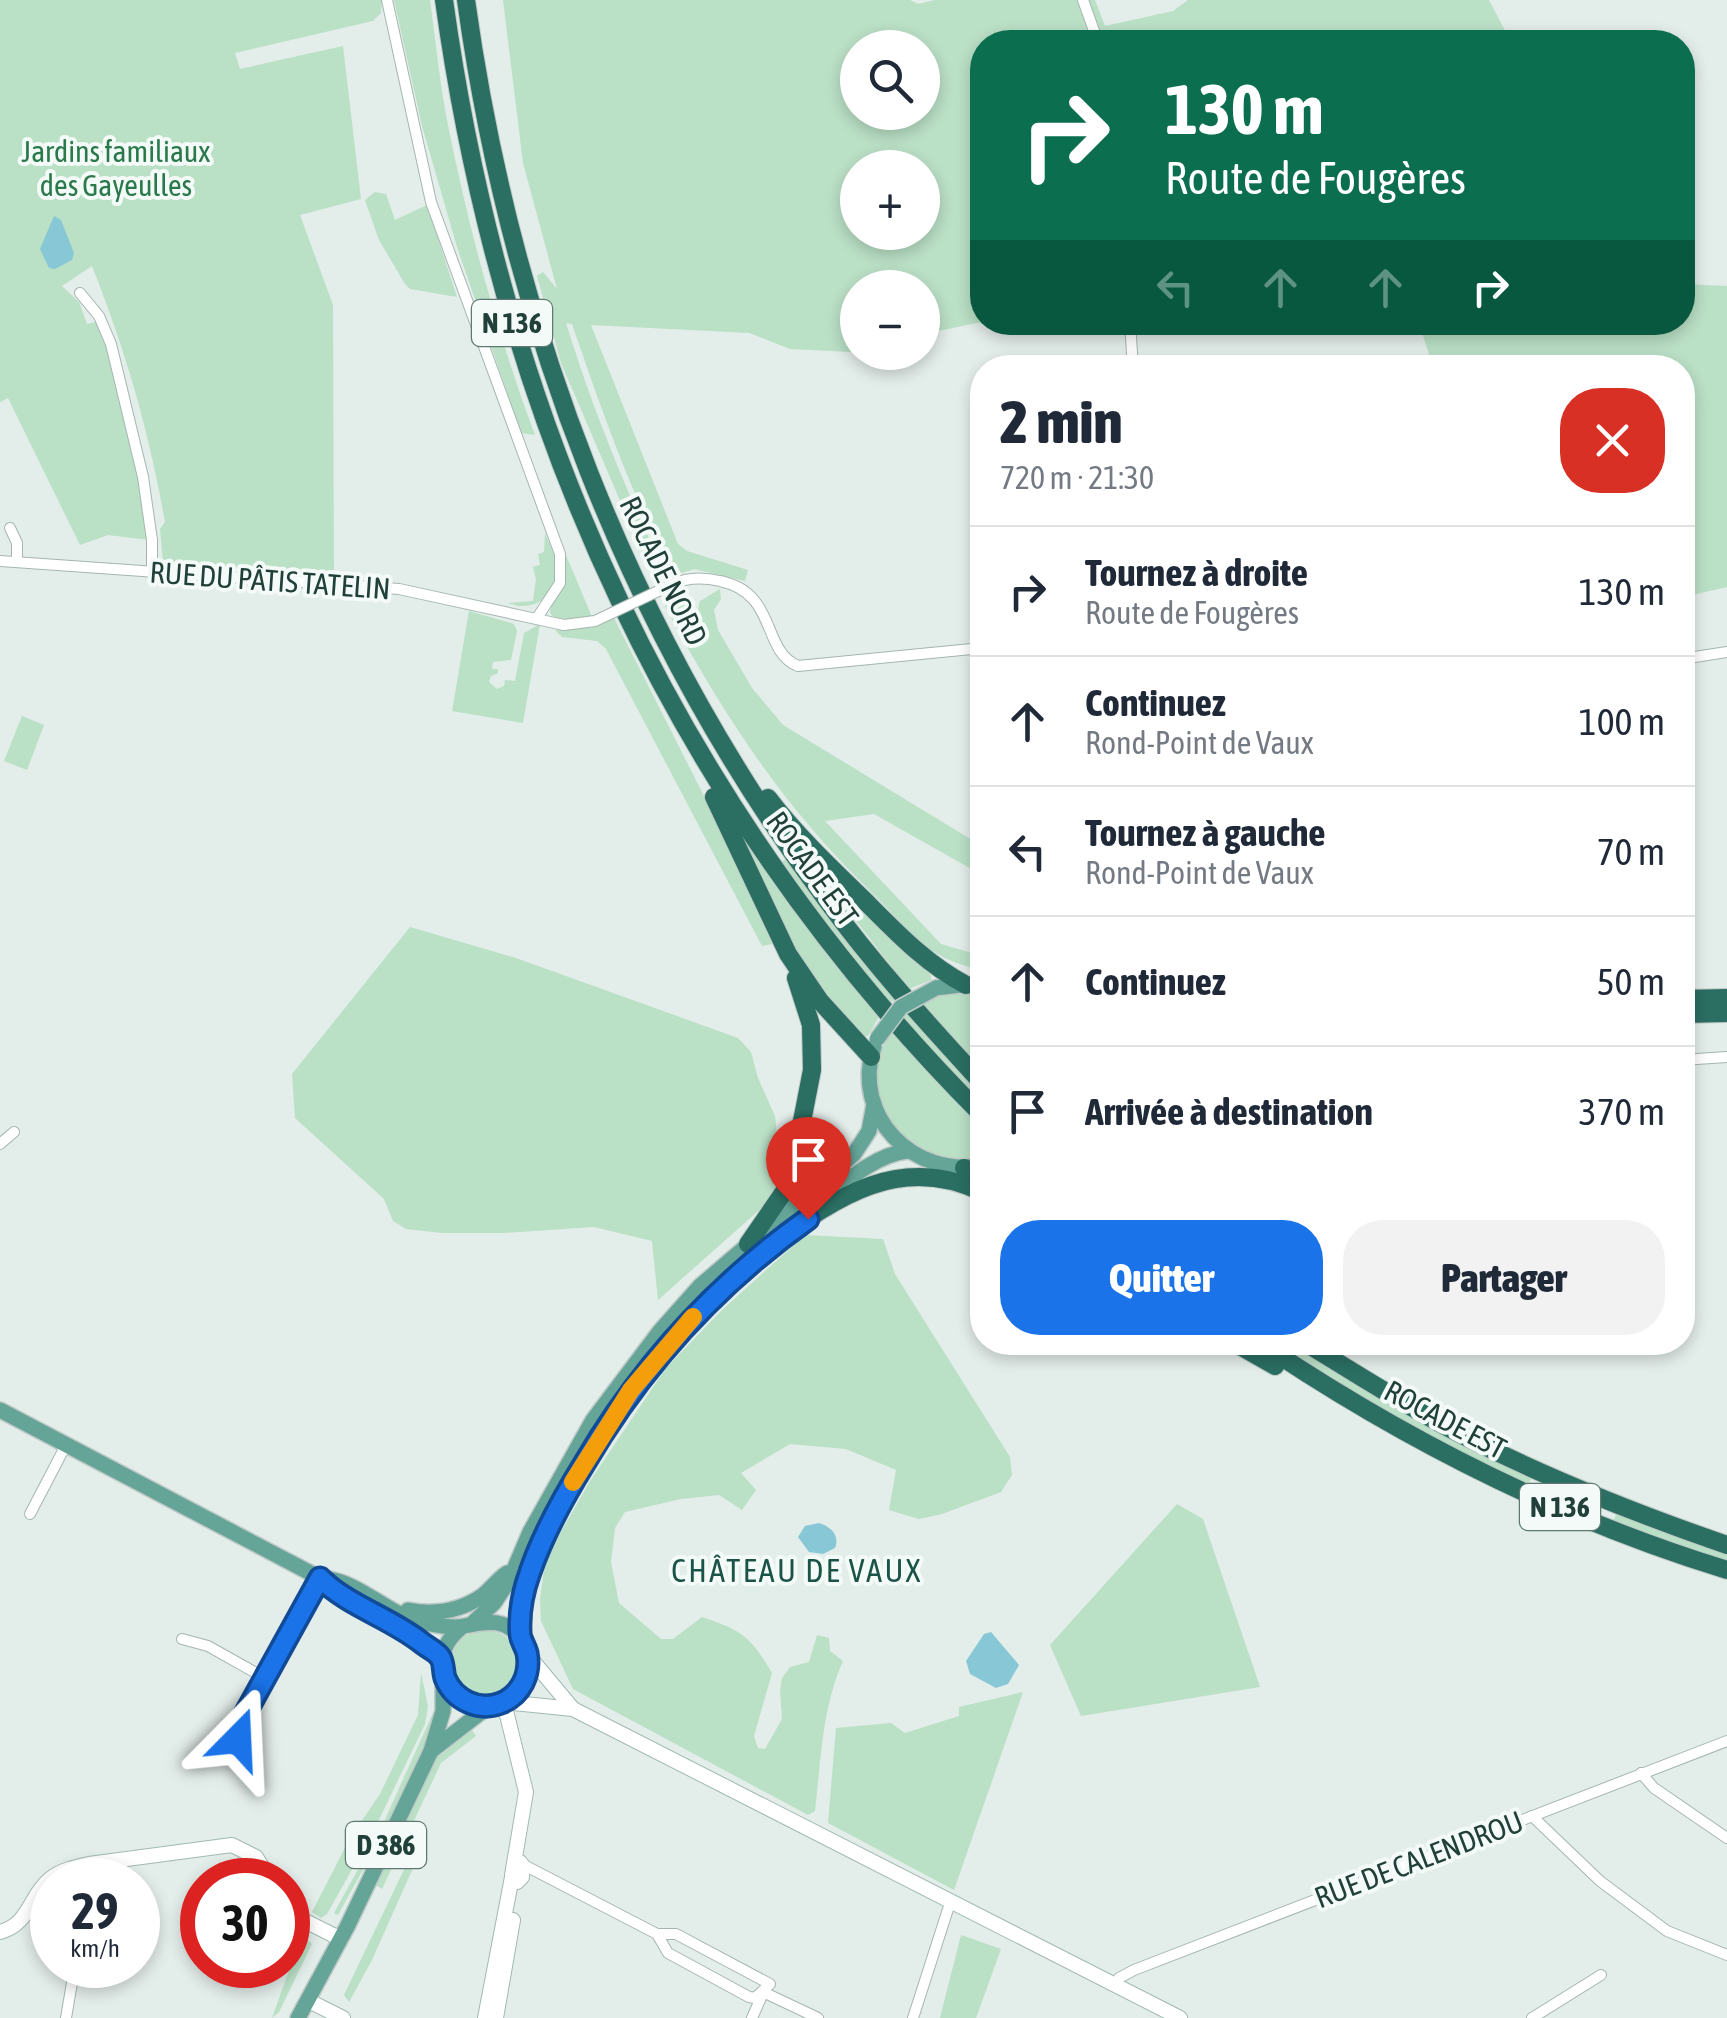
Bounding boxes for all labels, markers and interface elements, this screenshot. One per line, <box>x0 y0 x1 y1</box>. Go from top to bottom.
map controls <box>840 30 940 370</box>
button: search <box>840 30 940 130</box>
text: 130 m <box>1165 69 1324 149</box>
icon: right <box>1000 70 1130 200</box>
park label: Jardins familiaux des Gayeulles <box>22 134 210 202</box>
button: + <box>840 150 940 250</box>
text: Route de Fougères <box>1165 152 1466 204</box>
icon: left <box>1148 260 1203 315</box>
icon: ahead <box>1253 260 1308 315</box>
icon: ahead <box>1358 260 1413 315</box>
icon: right <box>1463 260 1518 315</box>
button: − <box>840 270 940 370</box>
road number: N 136 <box>472 300 552 346</box>
text: 2 min <box>1000 387 1123 456</box>
button: close <box>1560 388 1665 493</box>
text: 720 m · 21:30 <box>1000 459 1154 496</box>
street label: ROCADE NORD <box>613 491 714 650</box>
text: Tournez à droite <box>1085 551 1308 594</box>
street label: RUE DU PÂTIS TATELIN <box>149 555 392 605</box>
icon: right <box>1000 564 1055 619</box>
text: 130 m <box>1579 570 1665 613</box>
text: Route de Fougères <box>1085 594 1299 631</box>
text: Continuez <box>1085 681 1226 724</box>
icon: ahead <box>1000 694 1055 749</box>
text: 100 m <box>1579 700 1665 743</box>
text: Rond-Point de Vaux <box>1085 724 1314 761</box>
street label: ROCADE EST <box>760 805 866 932</box>
text: Tournez à gauche <box>1085 811 1326 854</box>
icon: left <box>1000 824 1055 879</box>
text: 70 m <box>1597 830 1665 873</box>
text: Rond-Point de Vaux <box>1085 854 1314 891</box>
icon: ahead <box>1000 954 1055 1009</box>
text: Continuez <box>1085 960 1226 1003</box>
text: 50 m <box>1597 960 1665 1003</box>
icon: arrive <box>1000 1084 1055 1139</box>
text: Arrivée à destination <box>1085 1090 1373 1133</box>
text: 370 m <box>1579 1090 1665 1133</box>
pin <box>766 1117 851 1220</box>
icon: arrive <box>781 1132 836 1187</box>
button: Quitter <box>1000 1220 1323 1335</box>
button: Partager <box>1343 1220 1665 1335</box>
street label: ROCADE EST <box>1379 1373 1512 1465</box>
road number: N 136 <box>1520 1484 1600 1530</box>
district label: CHÂTEAU DE VAUX <box>671 1552 923 1589</box>
position arrow <box>186 1687 290 1791</box>
street label: RUE DE CALENDROU <box>1310 1804 1528 1914</box>
road number: D 386 <box>346 1822 426 1868</box>
speed limit sign: 30 <box>180 1858 310 1988</box>
text: 29 <box>71 1882 118 1940</box>
text: km/h <box>70 1934 120 1962</box>

